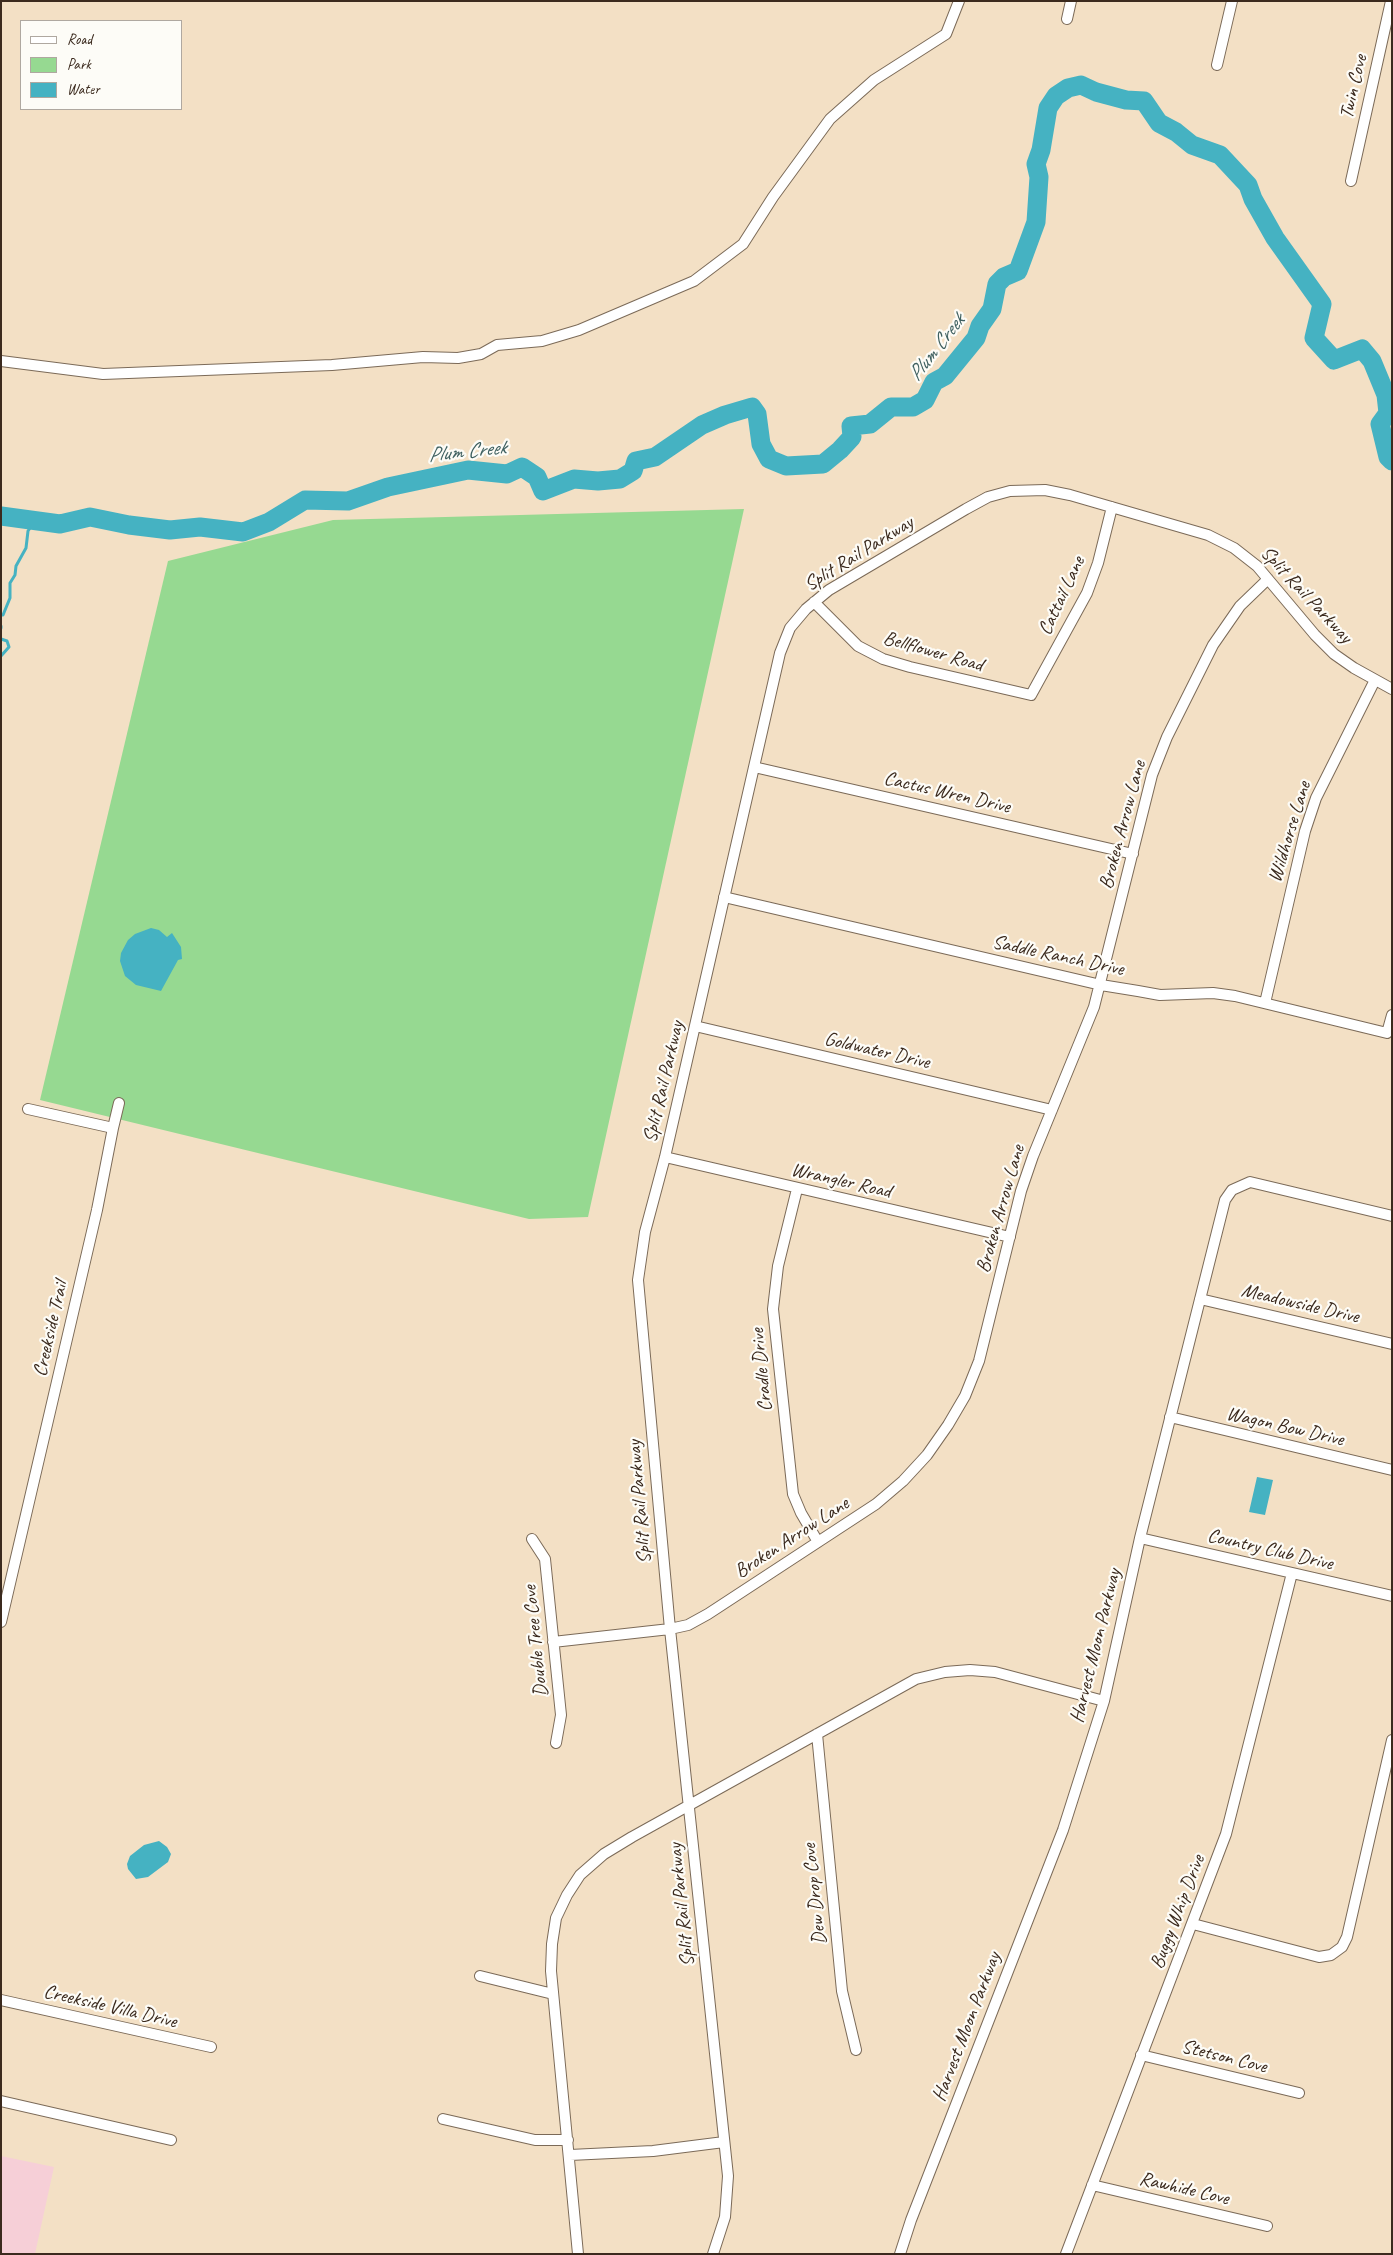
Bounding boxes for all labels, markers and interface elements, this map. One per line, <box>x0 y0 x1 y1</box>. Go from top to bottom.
legend <box>20 20 182 110</box>
text: Road <box>67 30 92 49</box>
street label: Twin Cove <box>1335 53 1373 121</box>
text: Park <box>67 55 91 74</box>
text: Water <box>67 80 100 99</box>
water label: Plum Creek <box>903 310 971 386</box>
water label: Plum Creek <box>427 435 507 469</box>
street label: Split Rail Parkway <box>800 511 918 597</box>
street label: Split Rail Parkway <box>1255 541 1357 649</box>
street label: Cattail Lane <box>1033 553 1091 639</box>
street label: Bellflower Road <box>880 626 986 678</box>
street label: Broken Arrow Lane <box>1094 758 1152 892</box>
street label: Cactus Wren Drive <box>882 767 1012 819</box>
street label: Wildhorse Lane <box>1263 779 1317 885</box>
street label: Saddle Ranch Drive <box>990 930 1126 982</box>
street label: Split Rail Parkway <box>638 1019 690 1145</box>
street label: Goldwater Drive <box>822 1027 932 1075</box>
street label: Broken Arrow Lane <box>971 1142 1031 1276</box>
street label: Wrangler Road <box>789 1158 893 1204</box>
street label: Creekside Trail <box>28 1279 74 1379</box>
street label: Meadowside Drive <box>1239 1279 1361 1329</box>
street label: Cradle Drive <box>746 1327 778 1413</box>
street label: Wagon Bow Drive <box>1224 1402 1346 1452</box>
street label: Split Rail Parkway <box>623 1439 657 1565</box>
street label: Broken Arrow Lane <box>730 1492 854 1584</box>
street label: Country Club Drive <box>1205 1524 1335 1576</box>
street label: Harvest Moon Parkway <box>1065 1567 1127 1725</box>
street label: Double Tree Cove <box>518 1584 554 1698</box>
street label: Split Rail Parkway <box>664 1842 700 1968</box>
street label: Dew Drop Cove <box>798 1842 832 1946</box>
street label: Buggy Whip Drive <box>1145 1852 1211 1972</box>
street label: Harvest Moon Parkway <box>928 1949 1006 2105</box>
street label: Creekside Villa Drive <box>41 1980 179 2034</box>
street label: Stetson Cove <box>1179 2035 1269 2079</box>
street label: Rawhide Cove <box>1137 2167 1231 2211</box>

